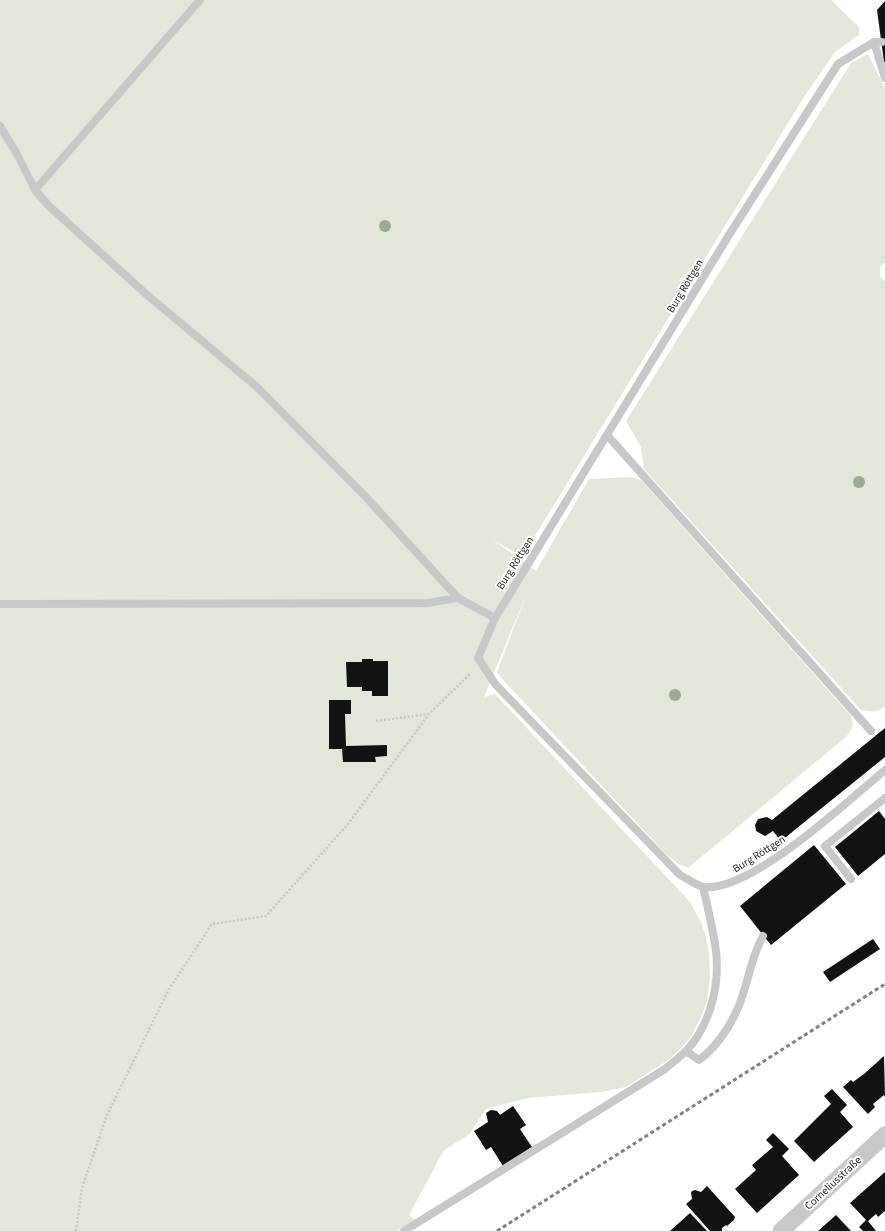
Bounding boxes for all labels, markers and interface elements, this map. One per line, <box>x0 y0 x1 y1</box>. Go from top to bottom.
street label: Burg Röttgen <box>663 257 707 315</box>
street label: Burg Röttgen <box>493 534 537 592</box>
street label: Burg Röttgen <box>730 832 788 876</box>
street label: Corneliusstraße <box>801 1152 865 1213</box>

